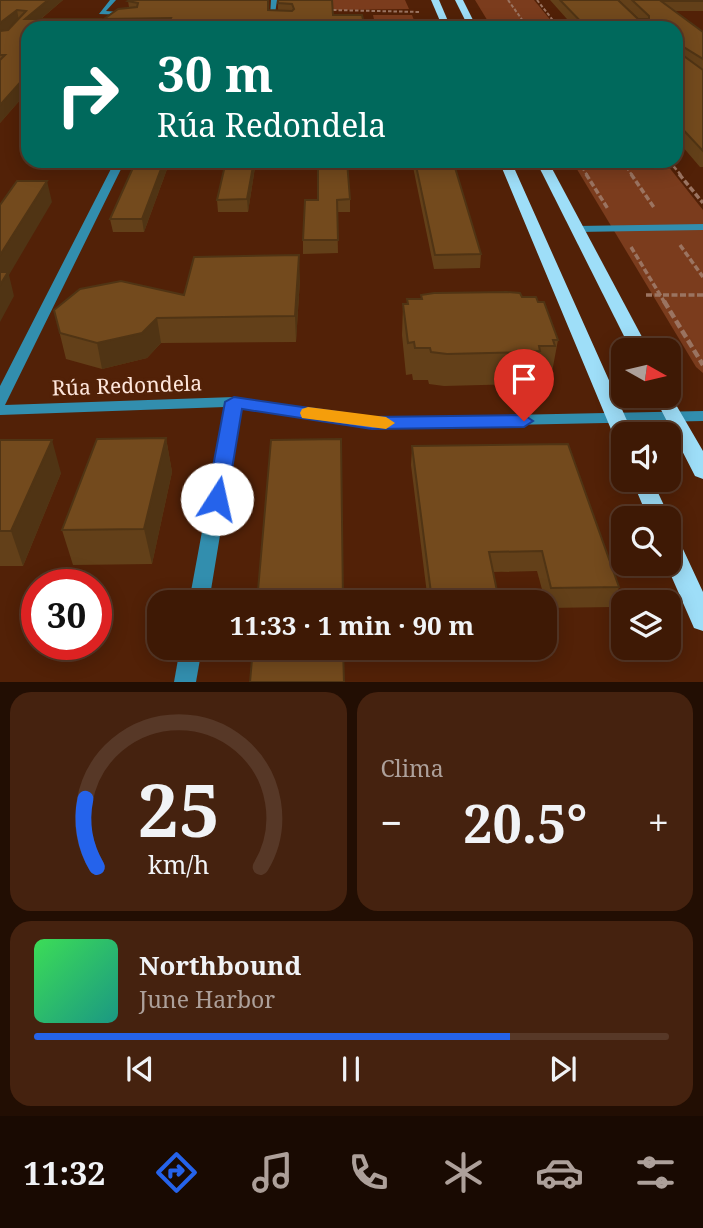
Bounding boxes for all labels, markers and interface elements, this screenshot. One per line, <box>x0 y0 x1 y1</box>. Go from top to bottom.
text: 30 m <box>157 40 273 106</box>
icon: right <box>42 49 133 140</box>
text: Rúa Redondela <box>157 103 386 146</box>
north arrow <box>611 338 681 408</box>
map controls <box>611 338 681 660</box>
pin <box>494 349 554 421</box>
icon: arrive <box>505 360 543 398</box>
street label: Rúa Redondela <box>51 368 203 402</box>
button: sound <box>611 422 681 492</box>
position arrow <box>180 462 254 536</box>
button: search <box>611 506 681 576</box>
speed limit sign: 30 <box>21 569 112 660</box>
button: layers <box>611 590 681 660</box>
text: 11:33 · 1 min · 90 m <box>230 607 474 643</box>
text: Clima <box>381 752 444 784</box>
text: 25 <box>137 760 219 859</box>
text: 20.5° <box>463 787 587 858</box>
text: − <box>381 796 403 848</box>
text: + <box>648 796 669 848</box>
text: km/h <box>148 847 209 881</box>
text: Northbound <box>139 947 301 983</box>
text: June Harbor <box>139 983 275 1015</box>
icon: previous <box>121 1050 159 1088</box>
icon: pause <box>332 1050 370 1088</box>
icon: next <box>544 1050 582 1088</box>
icon: directions <box>152 1148 201 1197</box>
icon: music <box>248 1148 297 1197</box>
icon: phone <box>344 1148 393 1197</box>
icon: climate <box>439 1148 488 1197</box>
icon: car <box>535 1148 584 1197</box>
icon: filters <box>631 1148 680 1197</box>
text: 11:32 <box>23 1151 105 1194</box>

